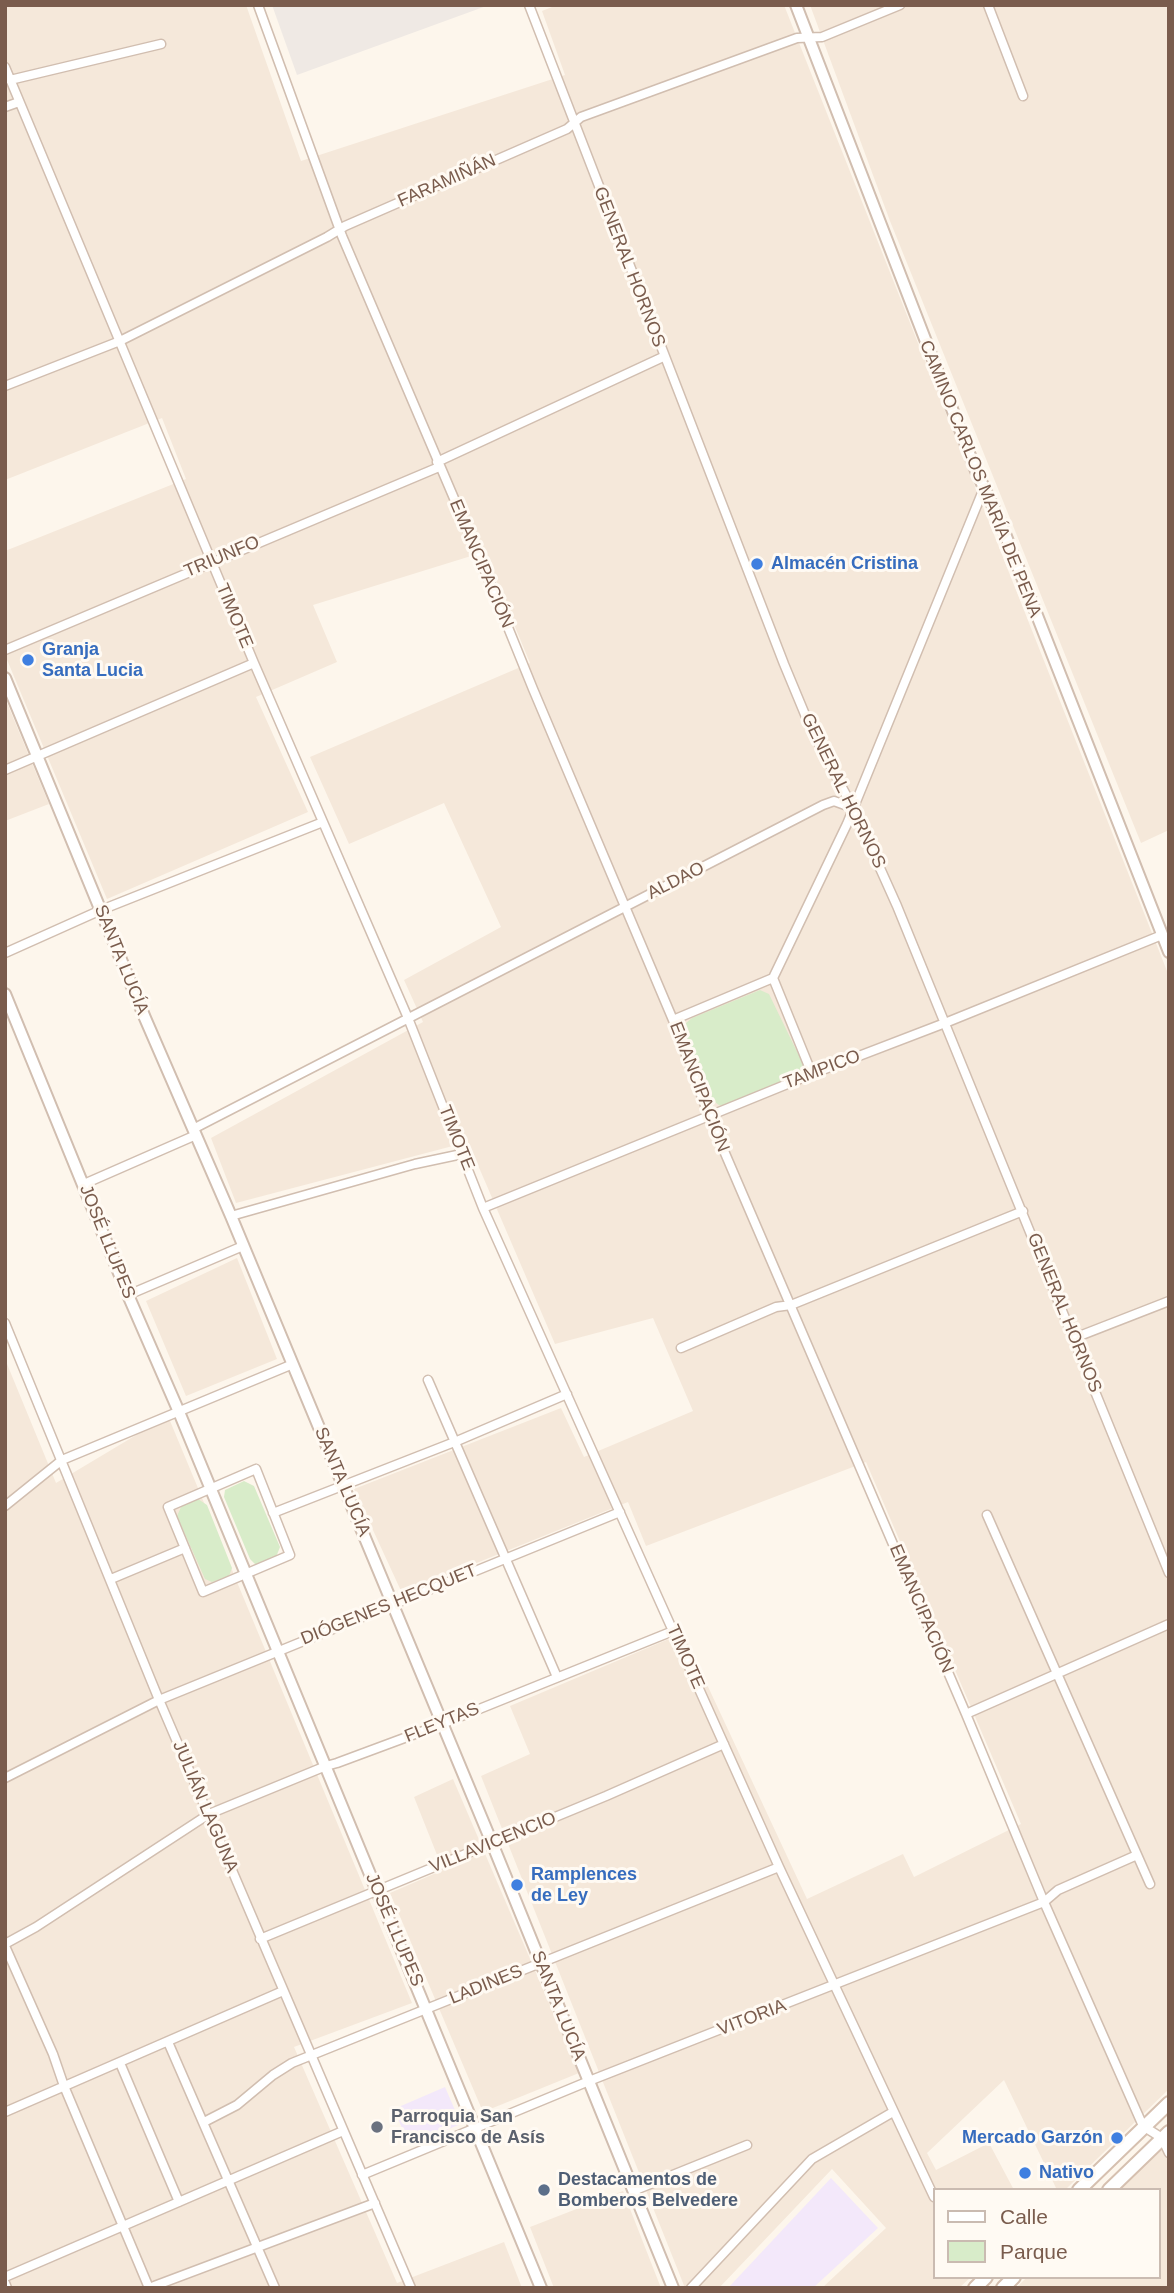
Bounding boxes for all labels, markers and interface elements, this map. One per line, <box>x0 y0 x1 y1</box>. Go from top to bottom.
street label: FARAMIÑÁN <box>395 150 499 212</box>
street label: GENERAL HORNOS <box>588 184 670 350</box>
street label: CAMINO CARLOS MARÍA DE PENA <box>914 337 1046 621</box>
street label: EMANCIPACIÓN <box>444 496 518 632</box>
street label: TRIUNFO <box>181 531 263 583</box>
place label: Almacén Cristina <box>771 553 918 575</box>
marker: Almacén Cristina <box>749 556 765 572</box>
street label: TIMOTE <box>211 580 257 652</box>
place label: Granja Santa Lucia <box>42 639 143 682</box>
marker: Granja Santa Lucia <box>20 652 36 668</box>
street label: GENERAL HORNOS <box>796 710 890 872</box>
street label: ALDAO <box>644 858 708 904</box>
street label: SANTA LUCÍA <box>89 902 153 1018</box>
street label: EMANCIPACIÓN <box>664 1019 734 1155</box>
street label: TAMPICO <box>780 1045 864 1095</box>
street label: TIMOTE <box>433 1102 479 1174</box>
street label: JOSÉ LLUPES <box>74 1182 140 1302</box>
street label: GENERAL HORNOS <box>1022 1230 1106 1396</box>
street label: SANTA LUCÍA <box>309 1424 375 1540</box>
street label: EMANCIPACIÓN <box>884 1541 958 1677</box>
street label: DIÓGENES HECQUET <box>298 1560 480 1650</box>
street label: TIMOTE <box>661 1622 709 1692</box>
street label: FLEYTAS <box>401 1698 483 1748</box>
street label: JULIÁN LAGUNA <box>168 1738 242 1876</box>
street label: VILLAVICENCIO <box>427 1808 559 1878</box>
place label: Ramplences de Ley <box>531 1864 637 1906</box>
street label: JOSÉ LLUPES <box>360 1870 428 1990</box>
marker: Ramplences de Ley <box>509 1877 525 1893</box>
street label: SANTA LUCÍA <box>526 1948 590 2064</box>
street label: LADINES <box>446 1961 526 2009</box>
street label: VITORIA <box>715 1995 789 2041</box>
place label: Parroquia San Francisco de Asís <box>391 2106 545 2148</box>
marker: Parroquia San Francisco de Asís <box>369 2119 385 2135</box>
place label: Mercado Garzón <box>962 2127 1103 2149</box>
marker: Mercado Garzón <box>1109 2130 1125 2146</box>
place label: Nativo <box>1039 2162 1094 2184</box>
marker: Nativo <box>1017 2165 1033 2181</box>
place label: Destacamentos de Bomberos Belvedere <box>558 2169 738 2212</box>
marker: Destacamentos de Bomberos Belvedere <box>536 2182 552 2198</box>
legend <box>932 2188 1160 2279</box>
text: Calle <box>1000 2205 1048 2228</box>
text: Parque <box>1000 2240 1068 2263</box>

